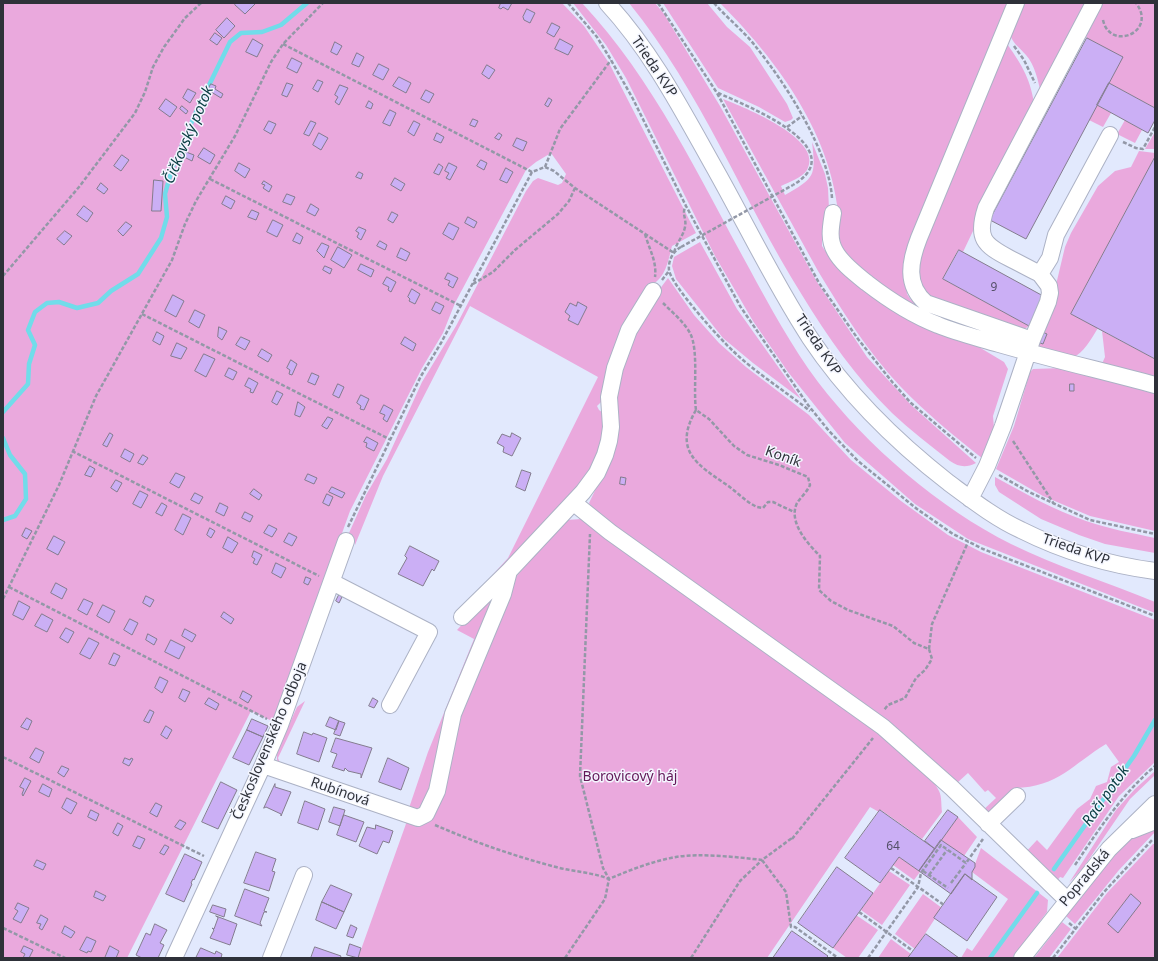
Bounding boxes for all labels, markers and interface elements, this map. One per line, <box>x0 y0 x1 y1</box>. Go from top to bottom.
street label: Trieda KVP <box>627 33 681 101</box>
water label: Čičkovský potok <box>160 83 218 187</box>
house number: 9 <box>991 281 997 295</box>
street label: Trieda KVP <box>791 311 845 379</box>
street label: Koník <box>763 443 803 471</box>
street label: Trieda KVP <box>1040 531 1112 569</box>
street label: Československého odboja <box>229 659 311 823</box>
water label: Račí potok <box>1079 762 1133 830</box>
park label: Borovicový háj <box>583 769 677 785</box>
street label: Rubínová <box>308 774 372 810</box>
house number: 64 <box>886 840 900 854</box>
street label: Popradská <box>1056 846 1114 910</box>

